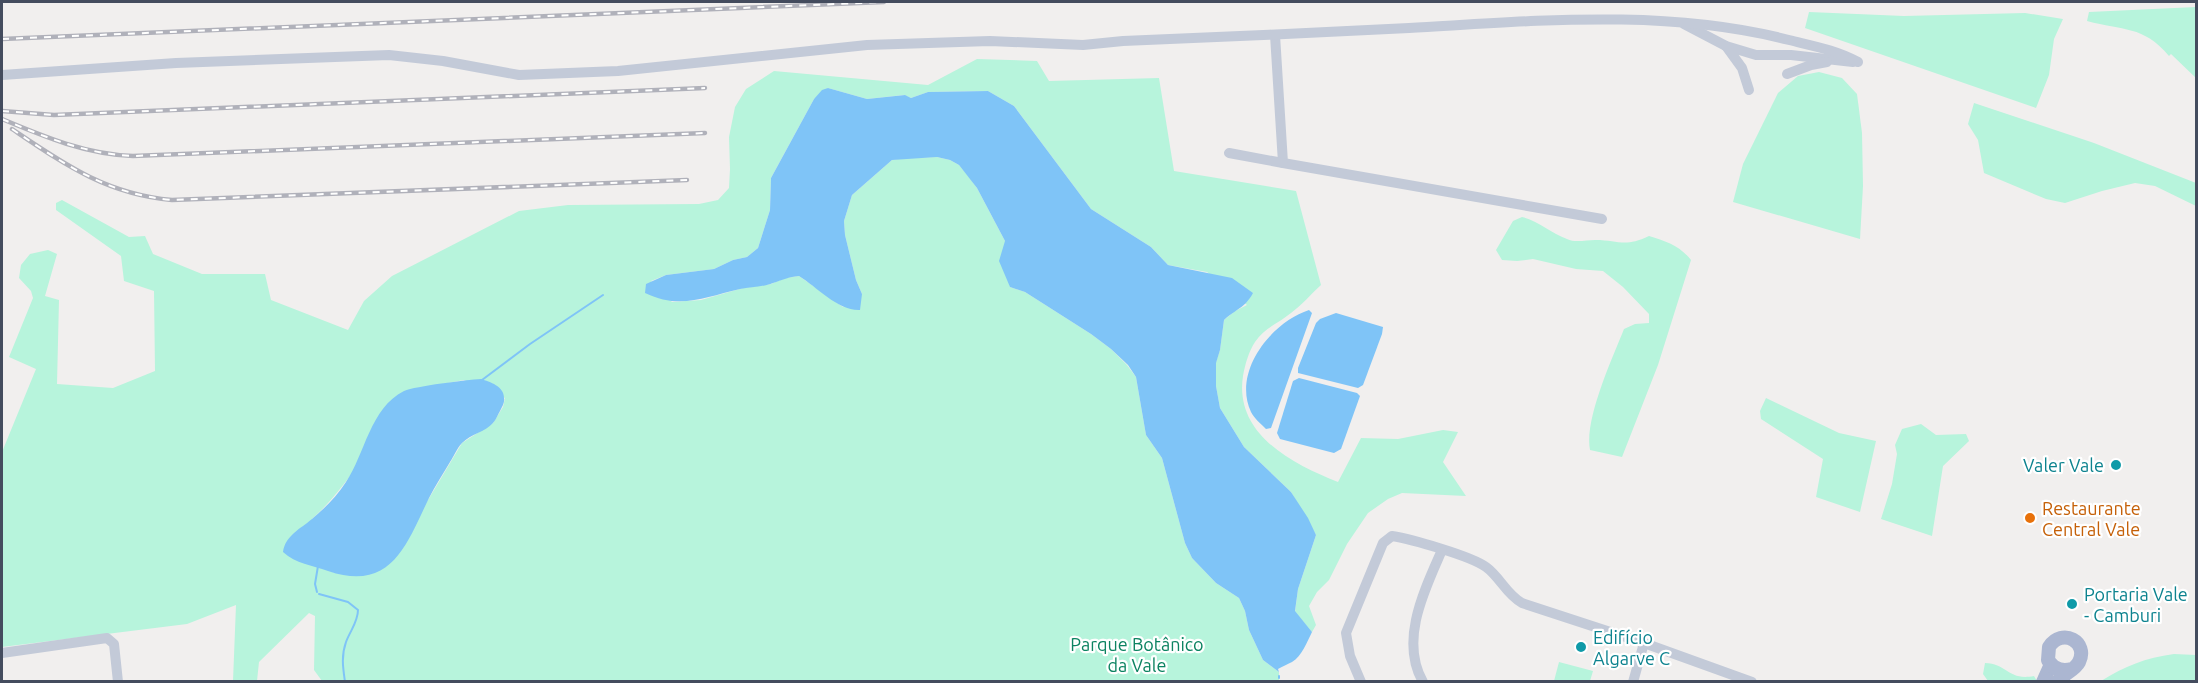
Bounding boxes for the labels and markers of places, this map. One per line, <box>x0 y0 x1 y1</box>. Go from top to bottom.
place label: Valer Vale <box>2023 455 2104 475</box>
marker: Valer Vale <box>2109 458 2123 472</box>
place label: Restaurante Central Vale <box>2042 498 2141 539</box>
marker: Restaurante Central Vale <box>2023 511 2037 525</box>
place label: Portaria Vale - Camburi <box>2084 584 2188 625</box>
marker: Portaria Vale - Camburi <box>2065 597 2079 611</box>
place label: Edifício Algarve C <box>1593 627 1670 668</box>
marker: Edifício Algarve C <box>1574 640 1588 654</box>

